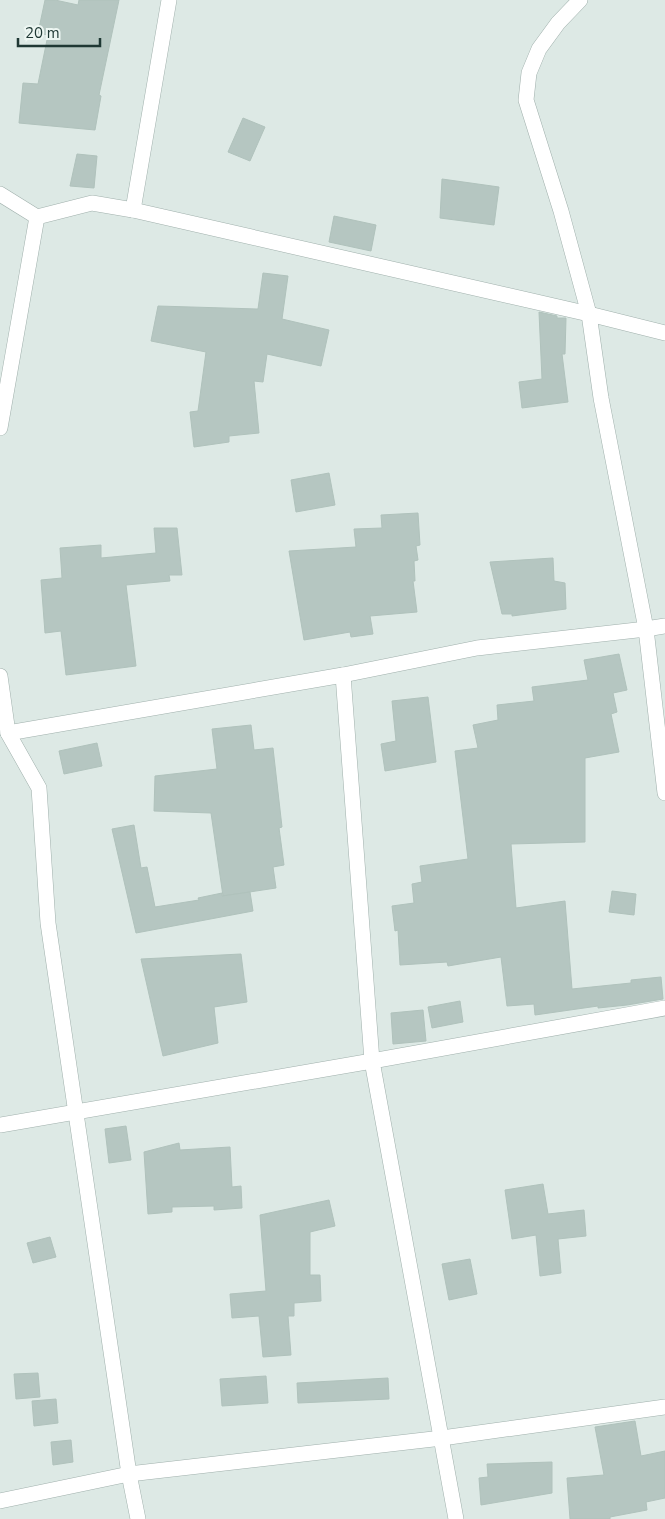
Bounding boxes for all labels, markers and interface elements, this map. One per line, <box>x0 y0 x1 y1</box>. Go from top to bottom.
scale bar <box>18 15 100 47</box>
text: 20 m <box>25 23 60 43</box>

